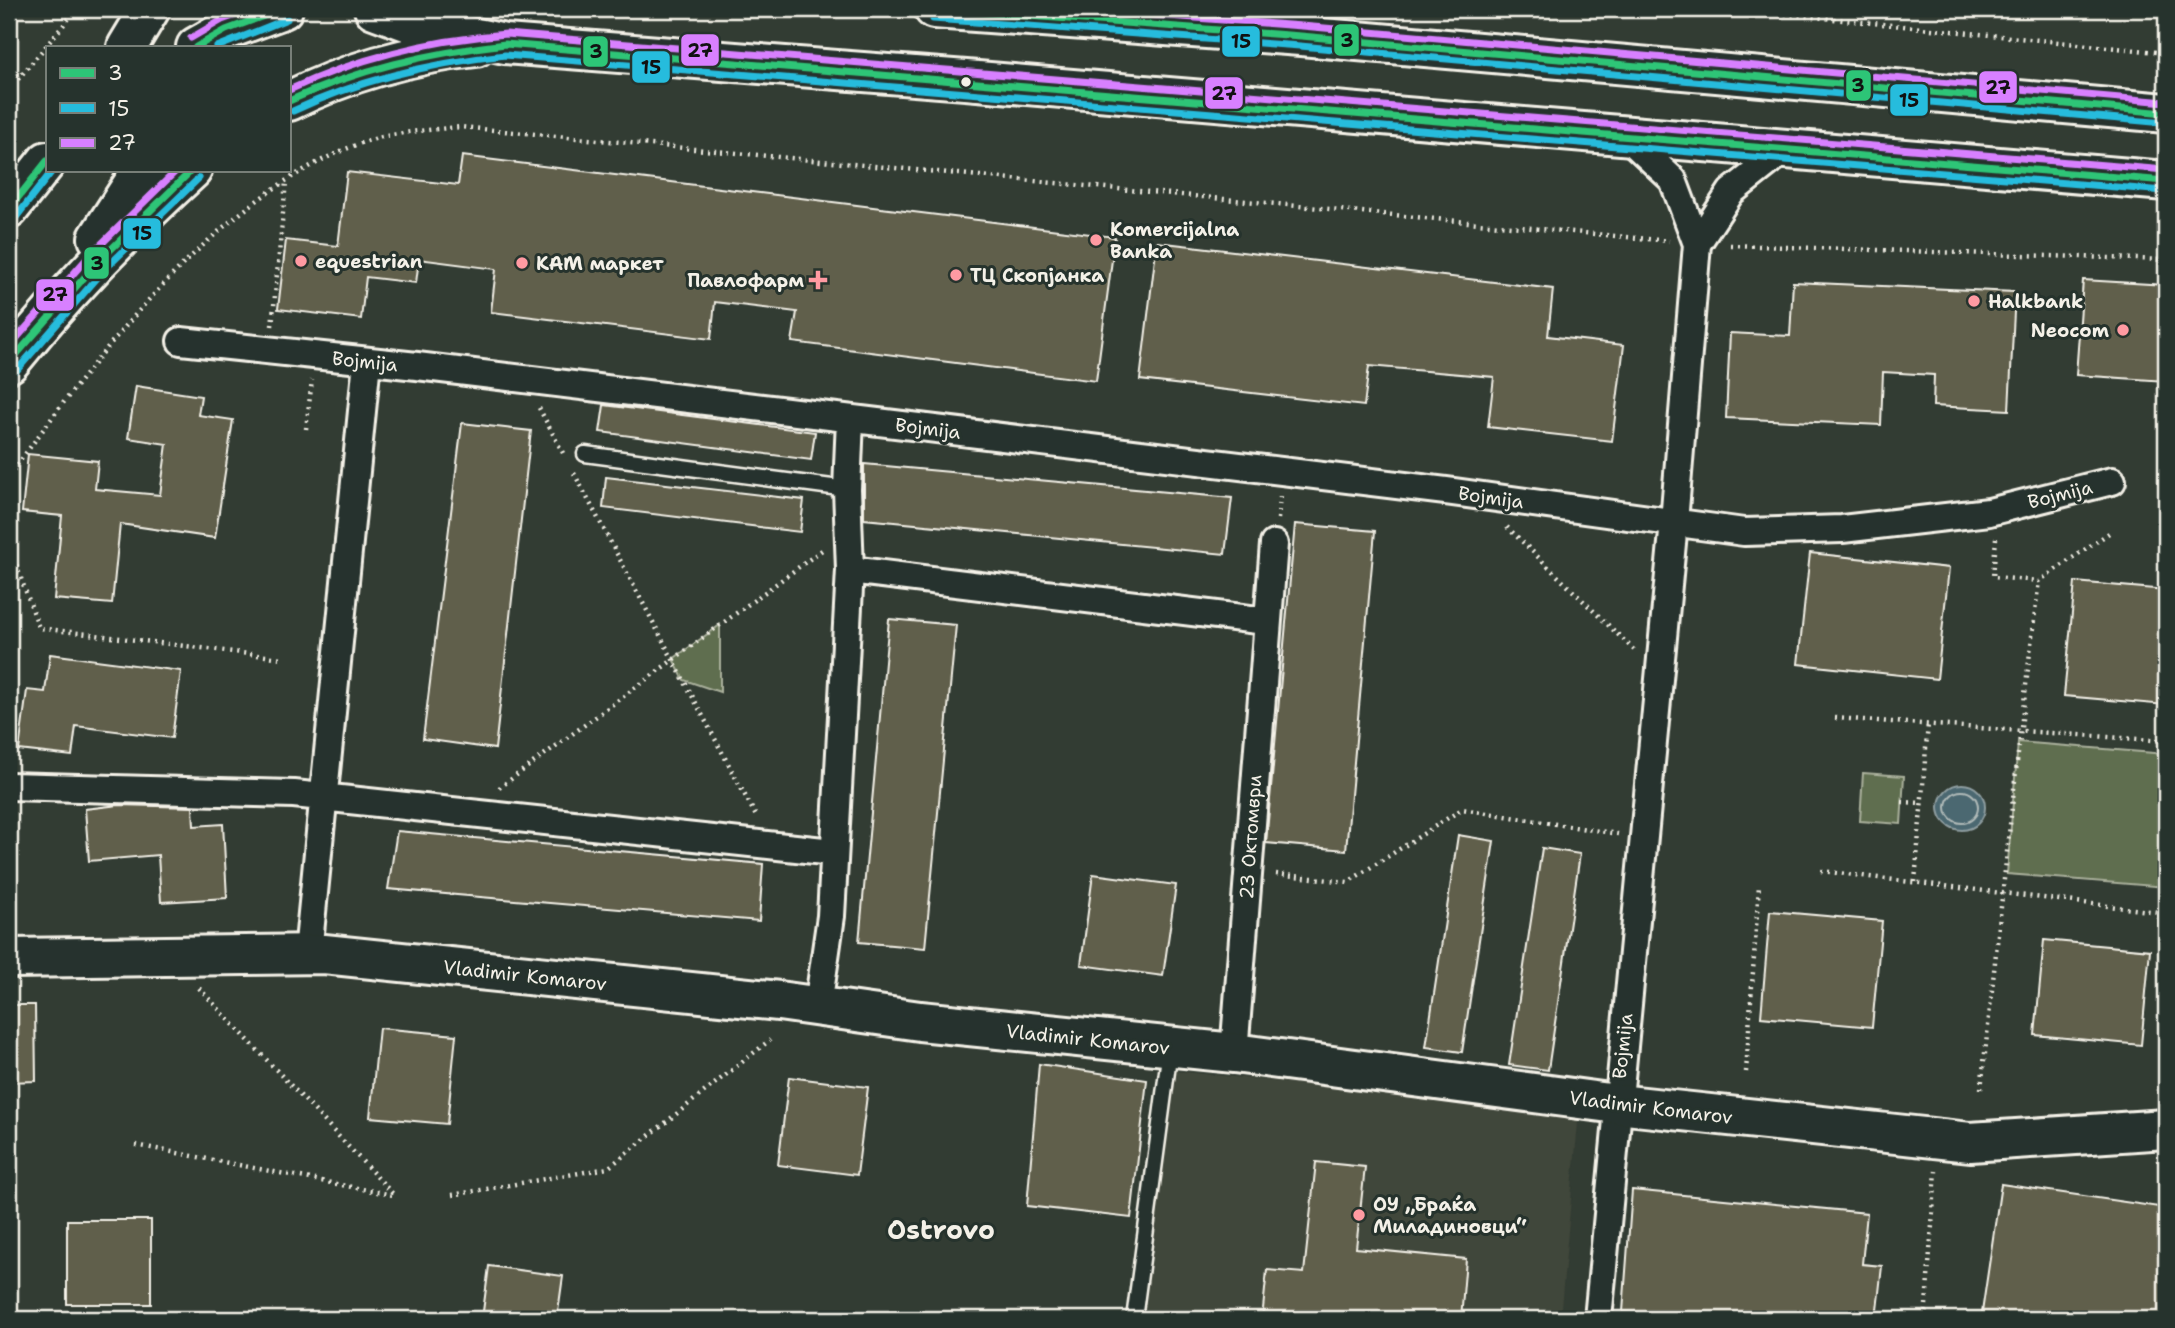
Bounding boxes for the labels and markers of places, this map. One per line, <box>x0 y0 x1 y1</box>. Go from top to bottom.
unlabelled marker <box>959 75 973 89</box>
place label: Komercijalna Banka <box>1110 217 1239 264</box>
marker: Komercijalna Banka <box>1088 232 1104 248</box>
place label: equestrian <box>315 249 423 274</box>
place label: KAM маркет <box>536 251 664 276</box>
marker: equestrian <box>293 253 309 269</box>
marker: KAM маркет <box>514 255 530 271</box>
place label: ТЦ Скопјанка <box>970 263 1104 288</box>
marker: ТЦ Скопјанка <box>948 267 964 283</box>
place label: Павлофарм <box>687 268 804 293</box>
marker: Павлофарм <box>810 272 826 288</box>
place label: Halkbank <box>1988 289 2083 314</box>
marker: Halkbank <box>1966 293 1982 309</box>
place label: Neocom <box>2031 318 2109 343</box>
marker: Neocom <box>2115 322 2131 338</box>
place label: ОУ „Браќа Миладиновци“ <box>1373 1192 1527 1239</box>
marker: ОУ „Браќа Миладиновци“ <box>1351 1207 1367 1223</box>

